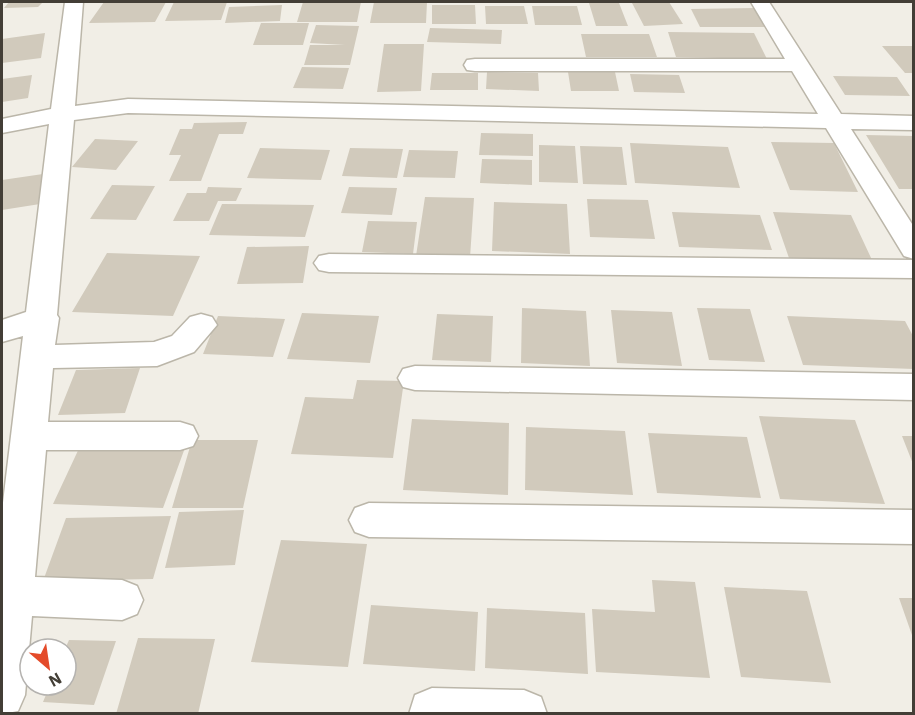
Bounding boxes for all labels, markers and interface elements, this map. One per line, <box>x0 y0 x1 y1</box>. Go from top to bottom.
north arrow <box>18 637 78 697</box>
text: N <box>45 669 65 692</box>

